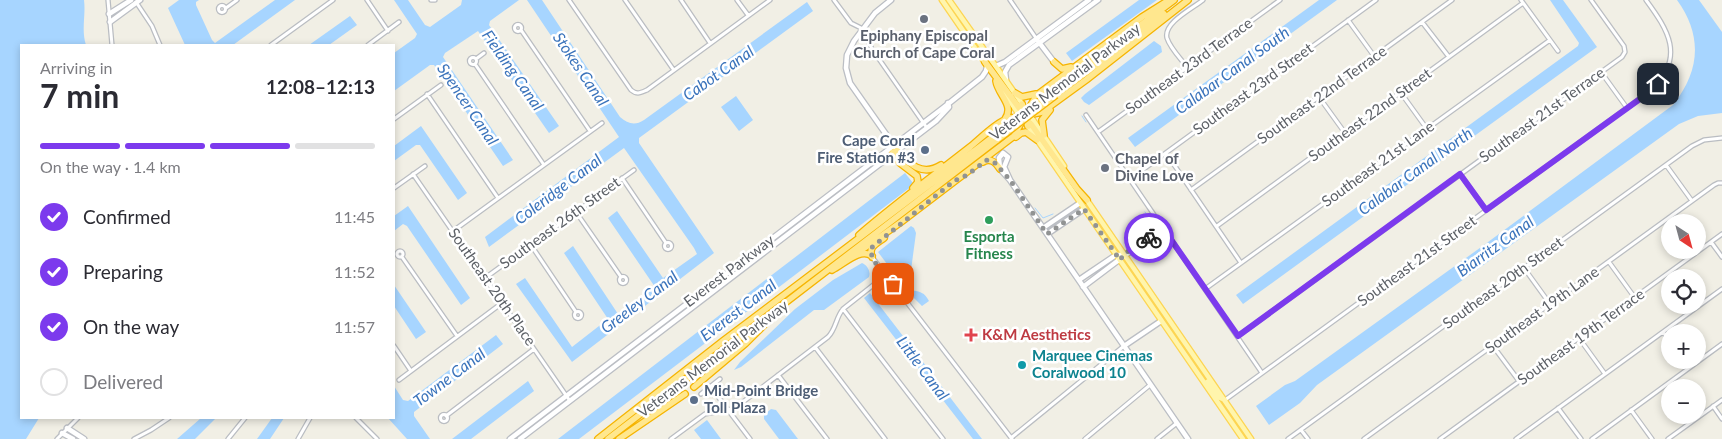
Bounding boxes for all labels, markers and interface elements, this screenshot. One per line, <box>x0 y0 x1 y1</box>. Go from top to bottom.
marker: Epiphany Episcopal Church of Cape Coral <box>918 13 930 25</box>
street label: Southeast 23rd Terrace <box>1122 13 1255 117</box>
street label: Veterans Memorial Parkway <box>986 18 1144 144</box>
water label: Calabar Canal South <box>1171 22 1292 117</box>
water label: Fielding Canal <box>479 26 548 114</box>
place label: Epiphany Episcopal Church of Cape Coral <box>853 26 995 61</box>
water label: Stokes Canal <box>550 28 613 110</box>
street label: Southeast 23rd Street <box>1189 38 1316 138</box>
water label: Cabot Canal <box>679 41 757 104</box>
street label: Southeast 22nd Terrace <box>1253 41 1390 147</box>
text: Arriving in <box>40 58 113 77</box>
water label: Spencer Canal <box>434 59 503 149</box>
street label: Southeast 22nd Street <box>1305 63 1435 165</box>
street label: Southeast 21st Terrace <box>1475 63 1608 166</box>
pin <box>1637 63 1679 105</box>
icon: home <box>1644 70 1672 98</box>
text: 12:08–12:13 <box>266 75 375 98</box>
text: 7 min <box>40 76 119 115</box>
street label: Southeast 21st Lane <box>1318 116 1437 210</box>
water label: Calabar Canal North <box>1354 123 1475 218</box>
place label: Cape Coral Fire Station #3 <box>817 131 915 166</box>
marker: Cape Coral Fire Station #3 <box>919 144 931 156</box>
water label: Coleridge Canal <box>510 149 605 228</box>
place label: Chapel of Divine Love <box>1115 149 1193 184</box>
text: On the way · 1.4 km <box>40 157 181 176</box>
marker: Chapel of Divine Love <box>1099 162 1111 174</box>
street label: Southeast 26th Street <box>496 172 624 272</box>
icon: check <box>40 203 68 231</box>
text: Confirmed <box>83 205 171 228</box>
text: 11:45 <box>334 207 375 226</box>
street label: Southeast 21st Street <box>1354 211 1480 309</box>
water label: Biarritz Canal <box>1453 211 1537 280</box>
courier <box>1124 213 1174 263</box>
marker: Esporta Fitness <box>983 214 995 226</box>
north arrow <box>1661 214 1706 259</box>
map controls <box>1661 214 1706 424</box>
street label: Southeast 20th Place <box>445 224 540 349</box>
icon: bike <box>1135 224 1163 252</box>
place label: Esporta Fitness <box>963 227 1015 262</box>
street label: Everest Parkway <box>680 230 777 310</box>
street label: Southeast 20th Street <box>1439 232 1567 332</box>
icon: check <box>40 258 68 286</box>
text: Preparing <box>83 260 163 283</box>
text: 11:52 <box>334 262 375 281</box>
street label: Southeast 19th Lane <box>1481 262 1602 357</box>
pin <box>872 263 914 305</box>
water label: Greeley Canal <box>596 266 681 337</box>
button: locate <box>1661 269 1706 314</box>
icon: bag <box>879 270 907 298</box>
water label: Everest Canal <box>696 275 780 344</box>
street label: Southeast 19th Terrace <box>1513 284 1647 388</box>
street label: Veterans Memorial Parkway <box>634 295 792 421</box>
icon: check <box>40 313 68 341</box>
text: On the way <box>83 315 179 338</box>
text: 11:57 <box>334 317 375 336</box>
button: + <box>1661 324 1706 369</box>
place label: K&M Aesthetics <box>982 325 1091 343</box>
marker: K&M Aesthetics <box>964 328 978 342</box>
water label: Little Canal <box>893 332 954 404</box>
water label: Towne Canal <box>409 343 489 410</box>
place label: Marquee Cinemas Coralwood 10 <box>1032 346 1153 381</box>
marker: Marquee Cinemas Coralwood 10 <box>1016 359 1028 371</box>
text: Delivered <box>83 370 163 393</box>
button: − <box>1661 379 1706 424</box>
place label: Mid-Point Bridge Toll Plaza <box>704 381 818 416</box>
marker: Mid-Point Bridge Toll Plaza <box>688 394 700 406</box>

